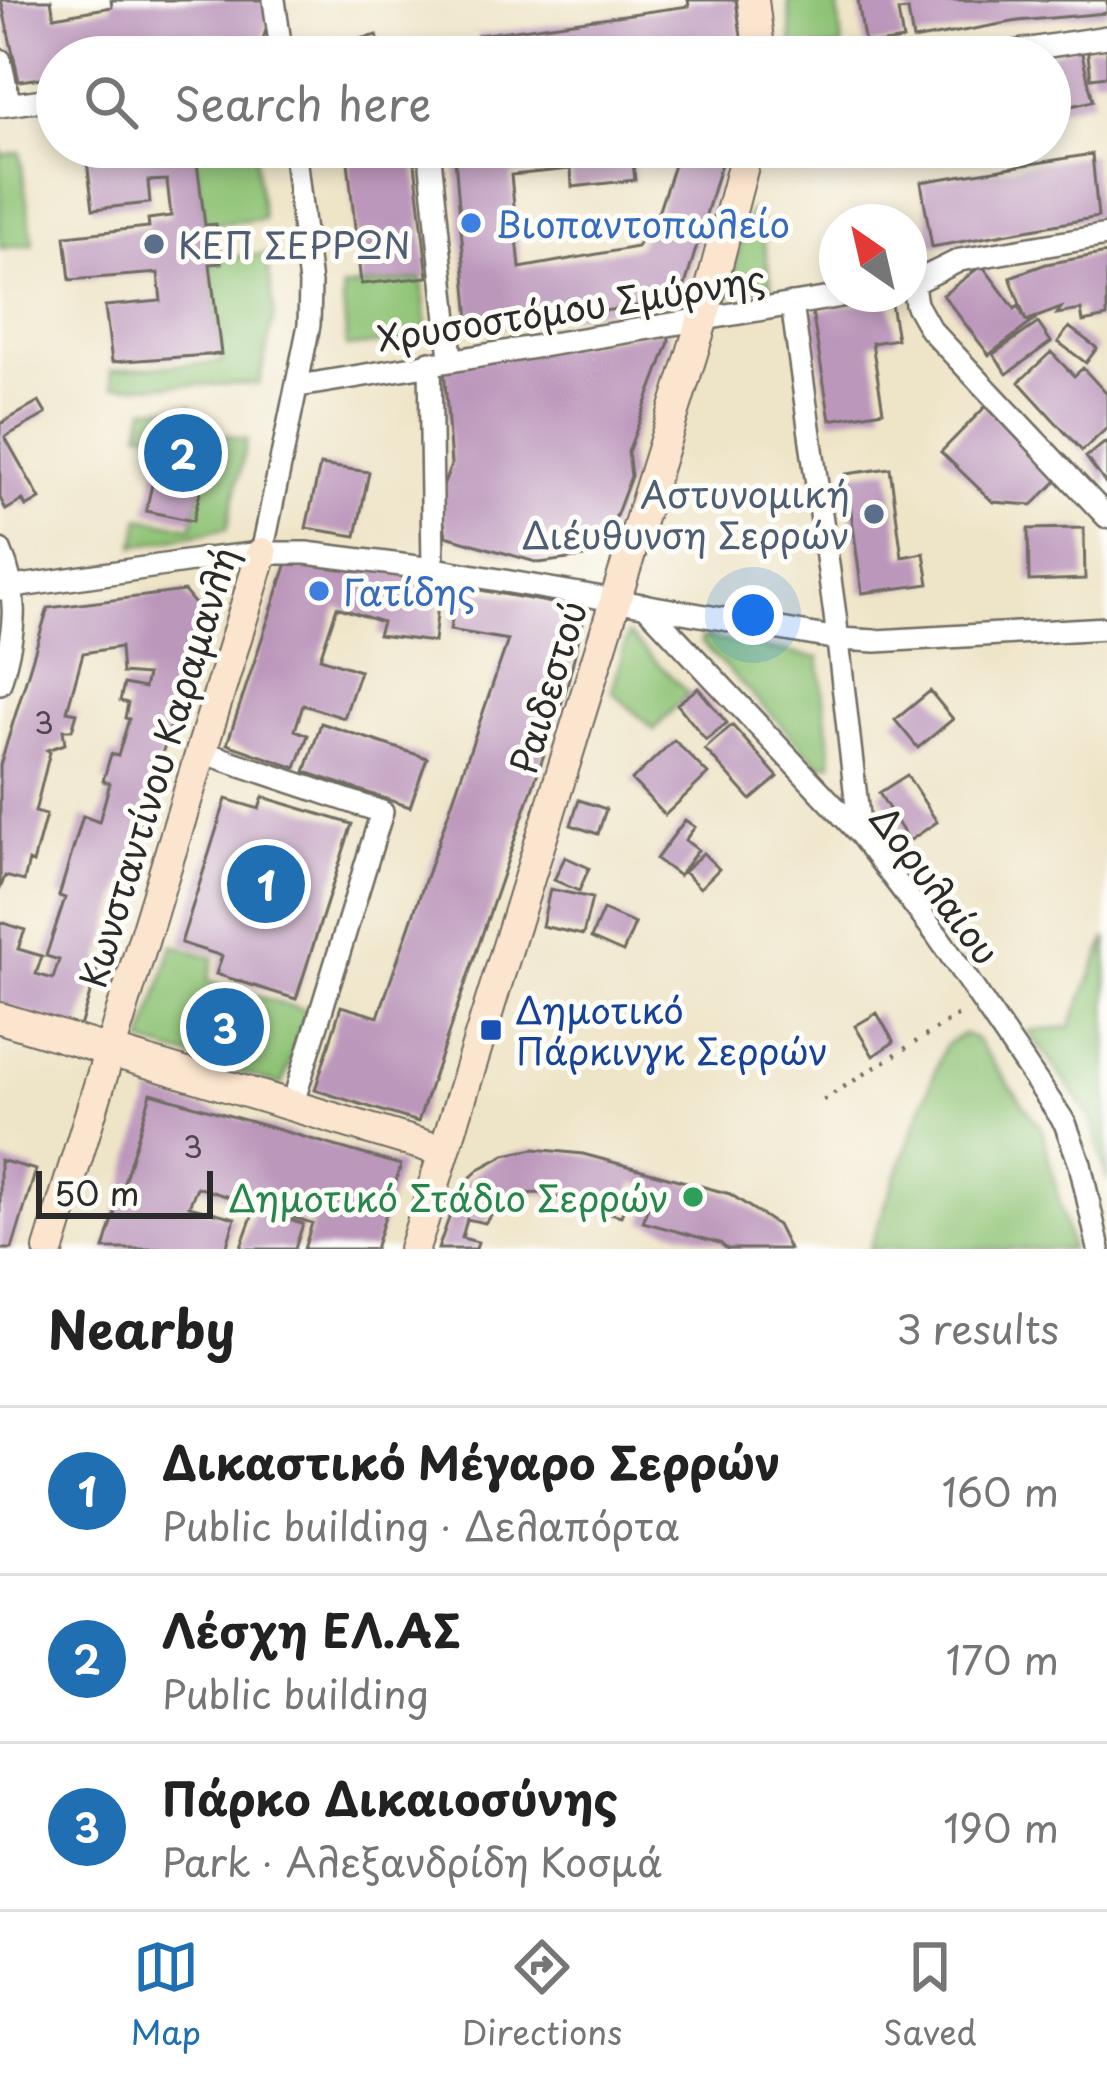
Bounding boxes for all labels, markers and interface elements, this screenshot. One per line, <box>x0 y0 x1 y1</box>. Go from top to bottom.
search box <box>36 36 1071 168</box>
text: Search here <box>174 68 431 136</box>
icon: search <box>78 69 144 135</box>
place label: Βιοπαντοπωλείο <box>495 196 790 250</box>
north arrow <box>819 204 927 312</box>
marker: Βιοπαντοπωλείο <box>458 210 484 236</box>
place label: ΚΕΠ ΣΕΡΡΩΝ <box>178 217 410 271</box>
marker: ΚΕΠ ΣΕΡΡΩΝ <box>141 231 167 257</box>
street label: Χρυσοστόμου Σμύρνης <box>373 250 769 364</box>
pin: 2 <box>144 408 222 498</box>
place label: Αστυνομική Διέυθυνση Σερρών <box>521 466 850 561</box>
marker: Αστυνομική Διέυθυνση Σερρών <box>861 501 887 527</box>
street label: Κωνσταντίνου Καραμανλή <box>64 540 250 994</box>
place label: Γατίδης <box>343 564 476 618</box>
marker: Γατίδης <box>306 578 332 604</box>
your location <box>723 585 783 645</box>
street label: Ραιδεστού <box>495 594 599 780</box>
house number: 3 <box>34 699 54 744</box>
street label: Δορυλαίου <box>858 793 1014 975</box>
pin: 1 <box>227 839 305 929</box>
pin: 3 <box>186 982 264 1072</box>
place label: Δημοτικό Πάρκινγκ Σερρών <box>515 982 828 1077</box>
marker: Δημοτικό Πάρκινγκ Σερρών <box>478 1017 504 1043</box>
house number: 3 <box>183 1123 203 1168</box>
scale bar <box>36 1165 213 1218</box>
text: 50 m <box>54 1167 140 1217</box>
place label: Δημοτικό Στάδιο Σερρών <box>228 1170 669 1224</box>
marker: Δημοτικό Στάδιο Σερρών <box>680 1184 706 1210</box>
text: Nearby <box>48 1289 235 1366</box>
text: 3 results <box>896 1298 1059 1357</box>
text: Δικαστικό Μέγαρο Σερρών <box>162 1427 781 1495</box>
text: 1 <box>78 1461 96 1520</box>
text: 160 m <box>942 1461 1059 1520</box>
text: Public building · Δελαπόρτα <box>162 1495 680 1554</box>
text: Λέσχη ΕΛ.ΑΣ <box>162 1595 461 1663</box>
text: 2 <box>73 1629 101 1688</box>
text: 170 m <box>946 1629 1059 1688</box>
text: Public building <box>162 1663 429 1722</box>
text: Πάρκο Δικαιοσύνης <box>162 1763 618 1831</box>
text: 3 <box>74 1797 100 1856</box>
text: 190 m <box>943 1797 1059 1856</box>
text: Park · Αλεξανδρίδη Κοσμά <box>162 1831 663 1890</box>
tab: Map <box>130 1934 201 2056</box>
tab: Directions <box>462 1934 622 2056</box>
tab: Saved <box>883 1934 977 2056</box>

